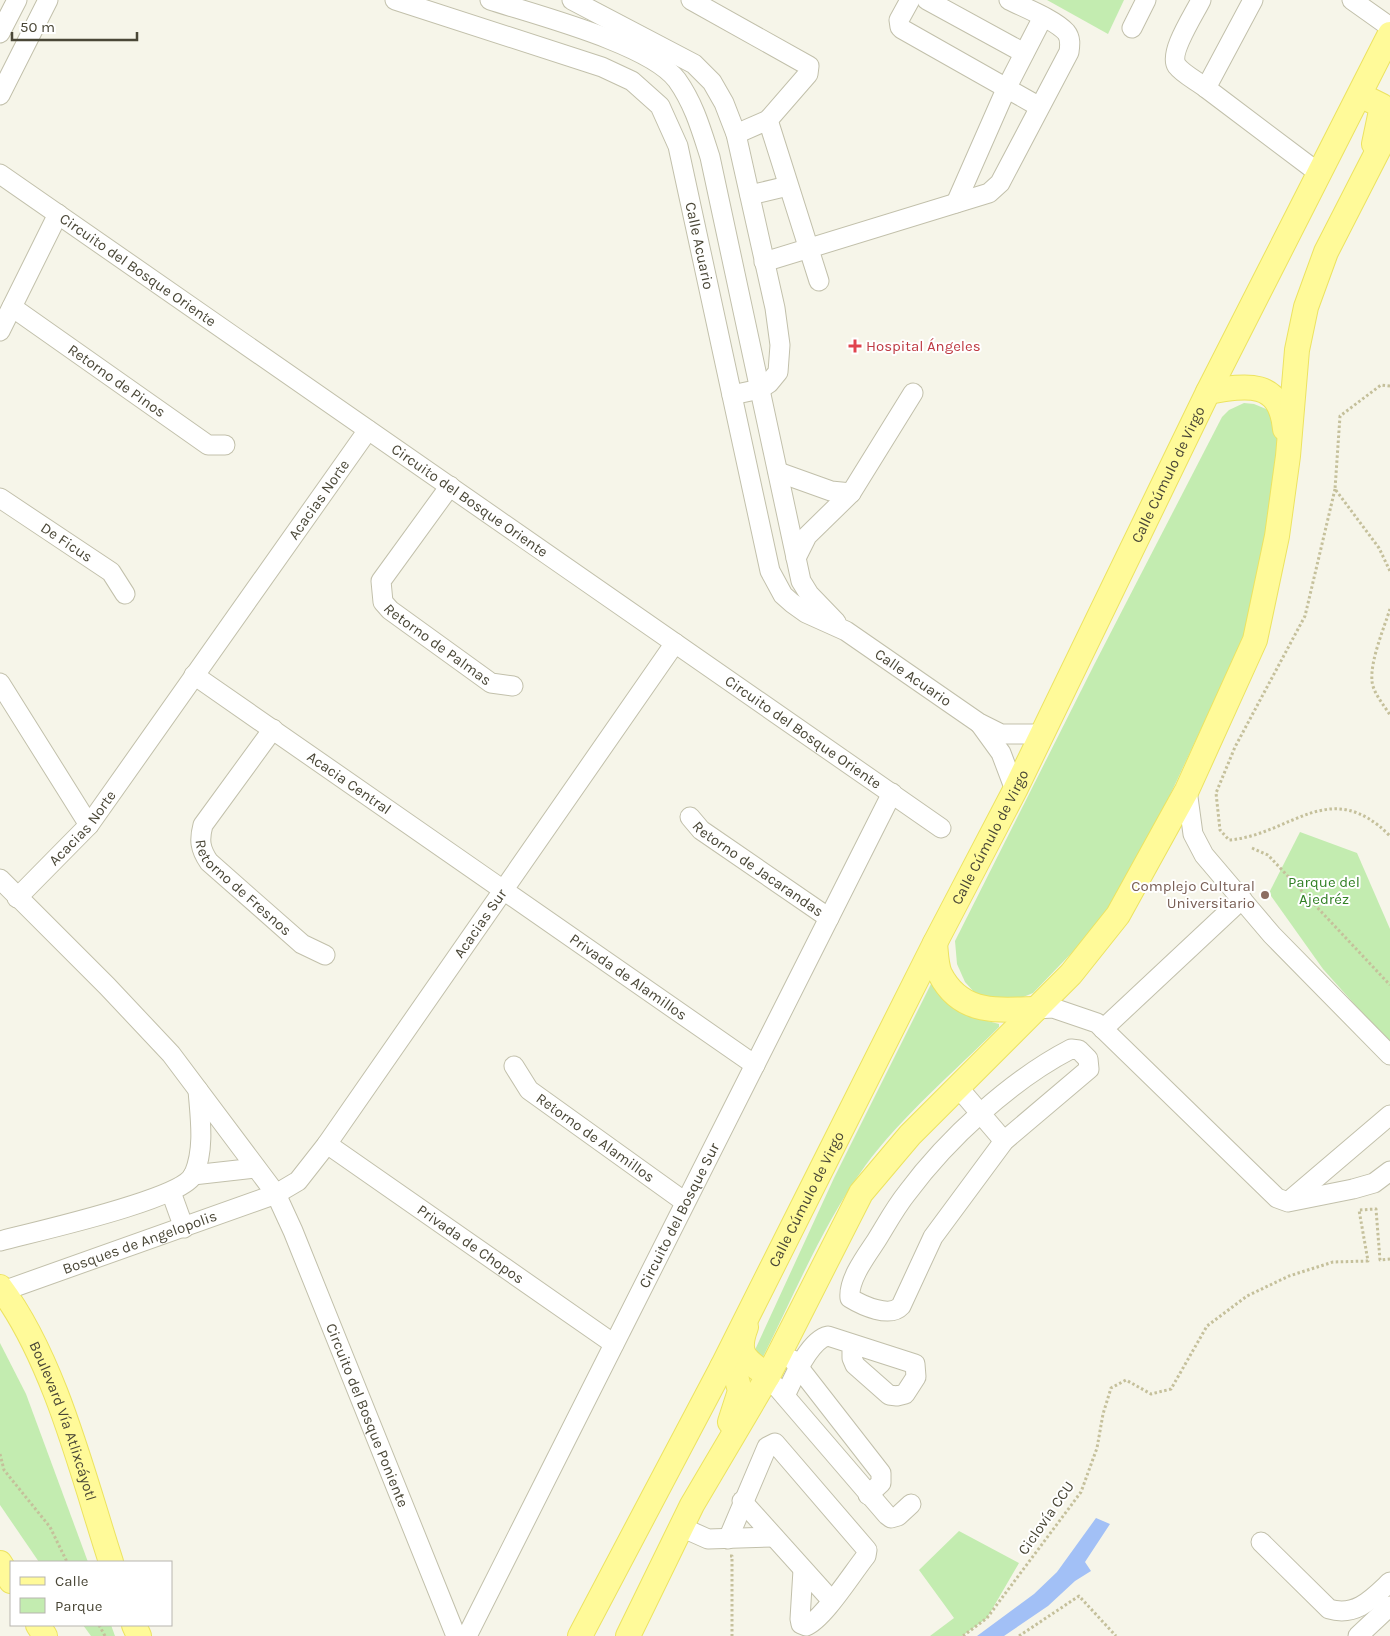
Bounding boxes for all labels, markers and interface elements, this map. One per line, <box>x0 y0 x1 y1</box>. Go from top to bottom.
scale bar <box>12 10 138 42</box>
text: 50 m <box>20 18 55 36</box>
street label: Calle Acuario <box>681 200 718 291</box>
street label: Circuito del Bosque Oriente <box>56 209 220 330</box>
place label: Hospital Ángeles <box>866 337 981 355</box>
marker: Hospital Ángeles <box>848 339 862 353</box>
street label: Retorno de Pinos <box>64 340 169 421</box>
street label: Calle Cúmulo de Virgo <box>1127 403 1209 546</box>
street label: Circuito del Bosque Oriente <box>388 440 551 561</box>
street label: Acacias Norte <box>284 456 353 543</box>
street label: De Ficus <box>37 519 96 566</box>
street label: Retorno de Palmas <box>380 600 495 689</box>
street label: Calle Acuario <box>871 645 955 710</box>
street label: Circuito del Bosque Oriente <box>721 672 885 793</box>
street label: Acacia Central <box>304 747 395 818</box>
street label: Calle Cúmulo de Virgo <box>948 767 1032 908</box>
street label: Acacias Norte <box>45 787 120 869</box>
street label: Retorno de Jacarandas <box>689 818 827 920</box>
street label: Retorno de Fresnos <box>192 838 295 939</box>
park label: Parque del Ajedréz <box>1288 873 1360 908</box>
place label: Complejo Cultural Universitario <box>1131 877 1255 912</box>
street label: Acacias Sur <box>450 885 511 961</box>
marker: Complejo Cultural Universitario <box>1259 889 1271 901</box>
street label: Privada de Alamillos <box>566 930 691 1024</box>
street label: Retorno de Alamillos <box>533 1089 658 1186</box>
street label: Calle Cúmulo de Virgo <box>765 1128 848 1270</box>
street label: Circuito del Bosque Sur <box>635 1139 723 1291</box>
street label: Privada de Chopos <box>414 1201 528 1288</box>
street label: Bosques de Angelopolis <box>60 1207 219 1278</box>
street label: Circuito del Bosque Poniente <box>322 1321 412 1510</box>
street label: Boulevard Vía Atlixcáyotl <box>25 1338 100 1503</box>
street label: Ciclovía CCU <box>1014 1478 1078 1558</box>
legend <box>10 1561 172 1626</box>
text: Calle <box>55 1572 89 1590</box>
text: Parque <box>55 1597 103 1615</box>

